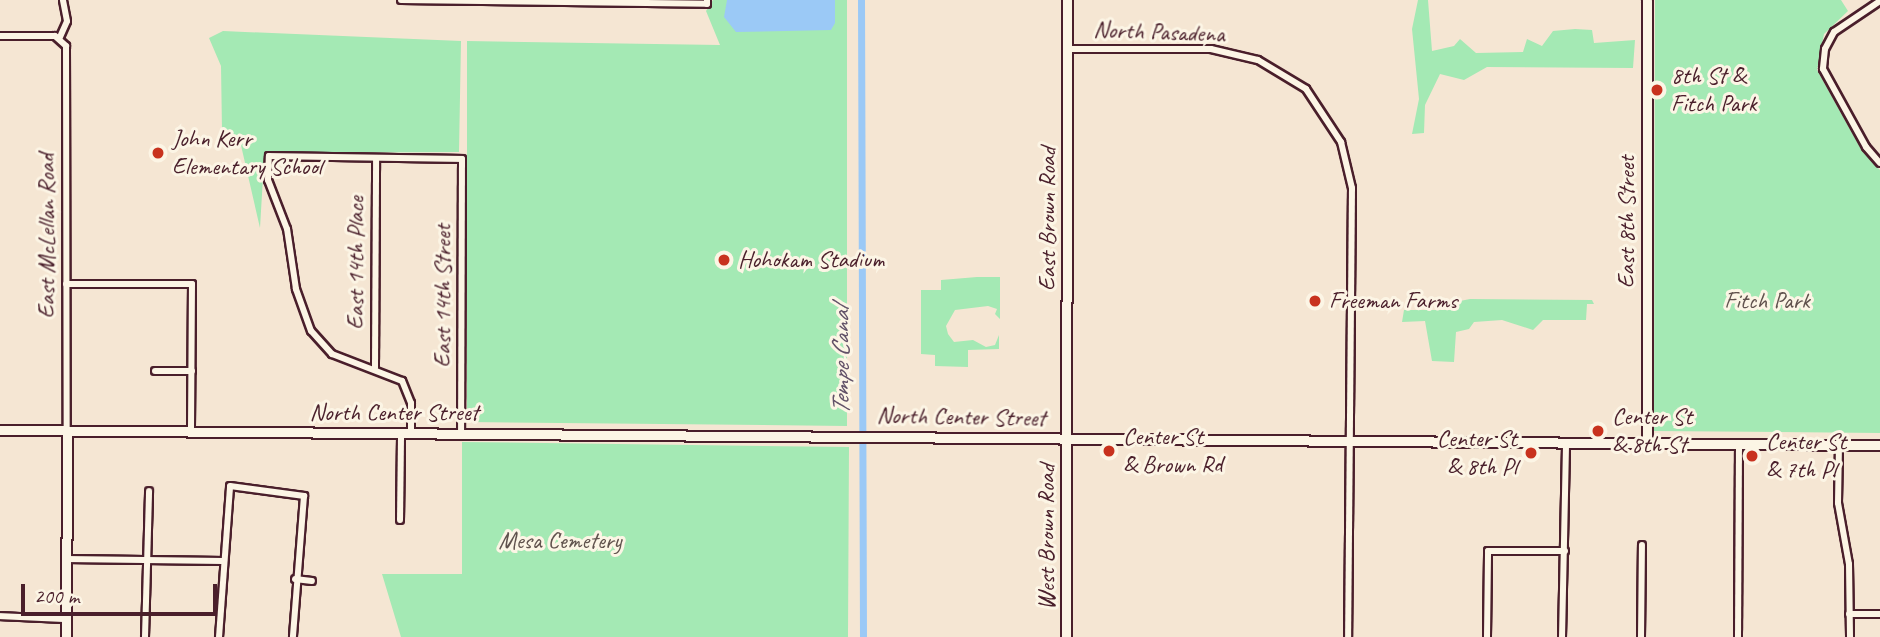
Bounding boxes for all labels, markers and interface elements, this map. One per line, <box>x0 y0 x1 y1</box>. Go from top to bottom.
street label: North Pasadena <box>1092 15 1226 49</box>
place label: 8th St & Fitch Park <box>1671 62 1758 118</box>
marker: 8th St & Fitch Park <box>1649 82 1665 98</box>
place label: John Kerr Elementary School <box>172 125 322 181</box>
marker: John Kerr Elementary School <box>150 145 166 161</box>
street label: East Brown Road <box>1034 147 1062 291</box>
street label: East McLellan Road <box>33 154 61 318</box>
street label: East 8th Street <box>1613 156 1641 288</box>
street label: East 14th Place <box>342 196 370 330</box>
street label: East 14th Street <box>429 224 457 368</box>
place label: Hohokam Stadium <box>738 246 884 274</box>
marker: Hohokam Stadium <box>716 252 732 268</box>
place label: Freeman Farms <box>1329 287 1457 315</box>
park label: Fitch Park <box>1724 287 1810 315</box>
marker: Freeman Farms <box>1307 293 1323 309</box>
water label: Tempe Canal <box>825 307 857 415</box>
street label: North Center Street <box>310 399 478 427</box>
street label: North Center Street <box>876 401 1046 433</box>
place label: Center St & 8th St <box>1612 403 1692 459</box>
place label: Center St & Brown Rd <box>1123 423 1223 479</box>
marker: Center St & 8th St <box>1590 423 1606 439</box>
place label: Center St & 8th Pl <box>1437 425 1517 481</box>
place label: Center St & 7th Pl <box>1766 428 1846 484</box>
marker: Center St & Brown Rd <box>1101 443 1117 459</box>
marker: Center St & 8th Pl <box>1523 445 1539 461</box>
marker: Center St & 7th Pl <box>1744 448 1760 464</box>
street label: West Brown Road <box>1033 464 1061 610</box>
park label: Mesa Cemetery <box>499 527 621 555</box>
scale bar <box>24 570 220 614</box>
text: 200 m <box>34 583 79 609</box>

